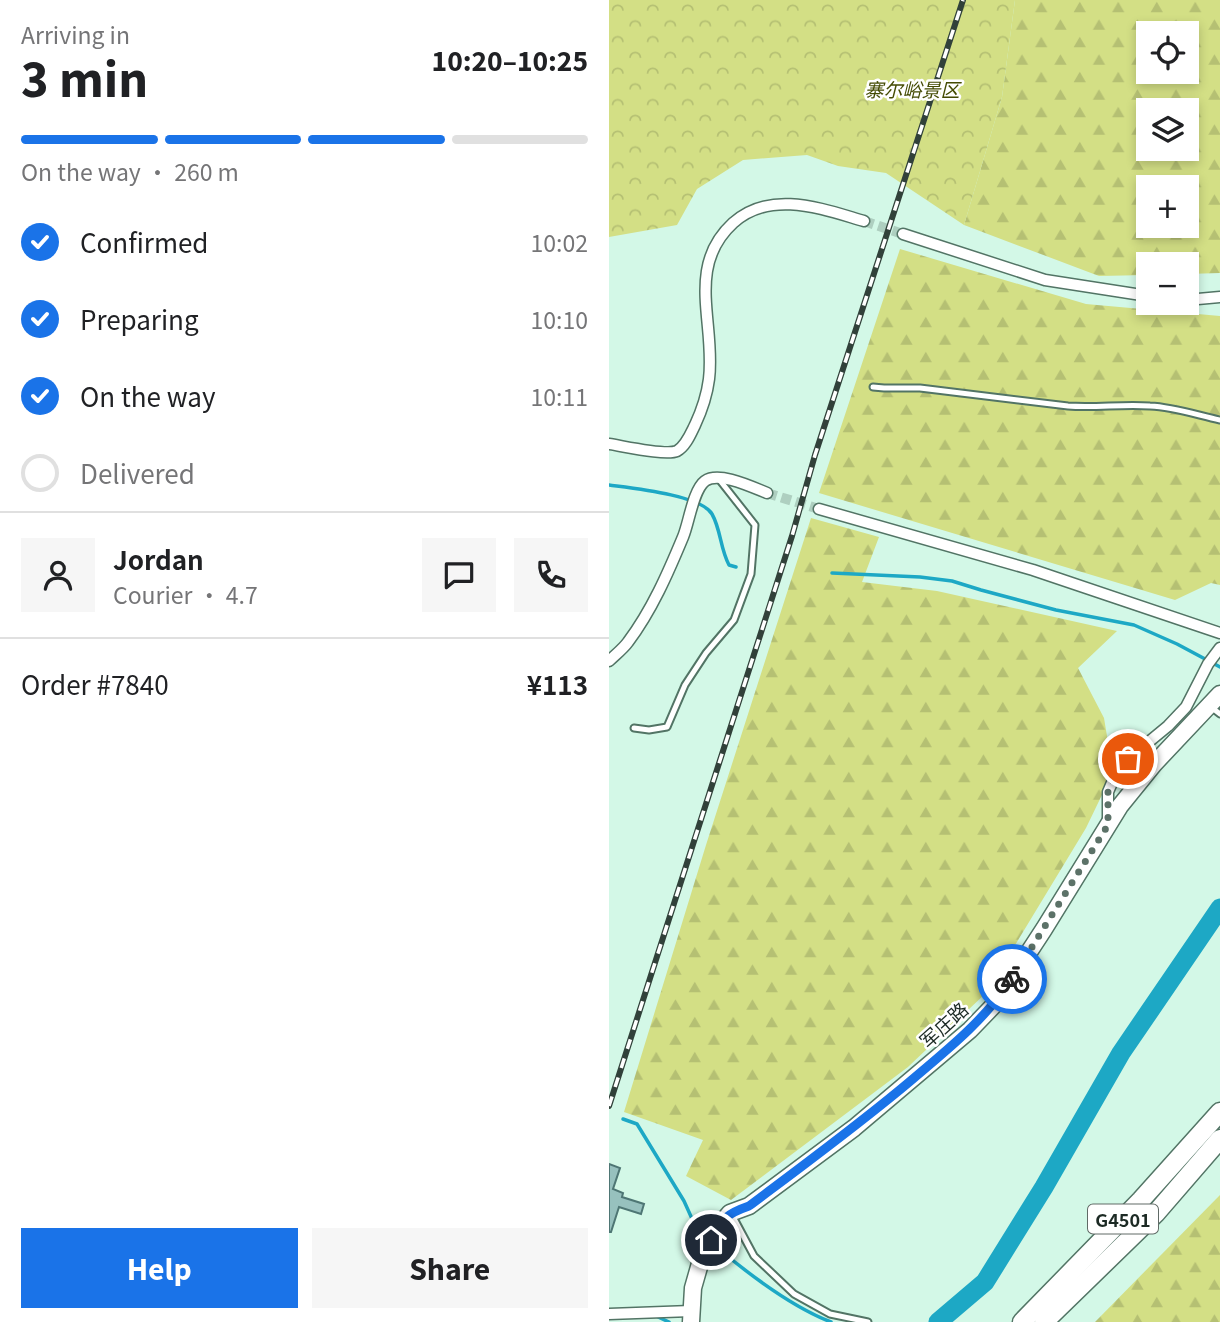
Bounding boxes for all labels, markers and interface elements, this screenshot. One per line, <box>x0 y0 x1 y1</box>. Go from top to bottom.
text: Arriving in <box>21 17 130 51</box>
map controls <box>1136 21 1199 315</box>
button: locate <box>1136 21 1199 84</box>
text: 10:20–10:25 <box>432 41 588 78</box>
text: 3 min <box>21 44 148 110</box>
park label: 寨尔峪景区 <box>864 75 962 102</box>
button: layers <box>1136 98 1199 161</box>
text: On the way · 260 m <box>21 154 239 188</box>
button: + <box>1136 175 1199 238</box>
icon: check <box>21 223 59 261</box>
text: Confirmed <box>80 223 209 260</box>
text: 10:02 <box>531 225 588 259</box>
button: − <box>1136 252 1199 315</box>
icon: check <box>21 300 59 338</box>
text: Preparing <box>80 300 199 337</box>
text: 10:10 <box>531 302 588 336</box>
icon: check <box>21 377 59 415</box>
text: On the way <box>80 377 215 414</box>
text: 10:11 <box>531 379 588 413</box>
text: Delivered <box>80 454 195 491</box>
button: person <box>21 538 95 612</box>
button: chat <box>422 538 496 612</box>
button: phone <box>514 538 588 612</box>
text: Jordan <box>113 540 204 577</box>
text: Courier · 4.7 <box>113 577 258 611</box>
text: Order #7840 <box>21 665 169 702</box>
text: ¥113 <box>527 665 588 702</box>
pin <box>1098 729 1158 789</box>
icon: bag <box>1109 740 1147 778</box>
courier <box>977 944 1047 1014</box>
icon: bike <box>993 960 1031 998</box>
street label: 军庄路 <box>913 995 973 1053</box>
road number: G4501 <box>1088 1204 1158 1234</box>
pin <box>681 1210 741 1270</box>
icon: home <box>692 1221 730 1259</box>
button: Help <box>21 1228 298 1308</box>
button: Share <box>312 1228 588 1308</box>

